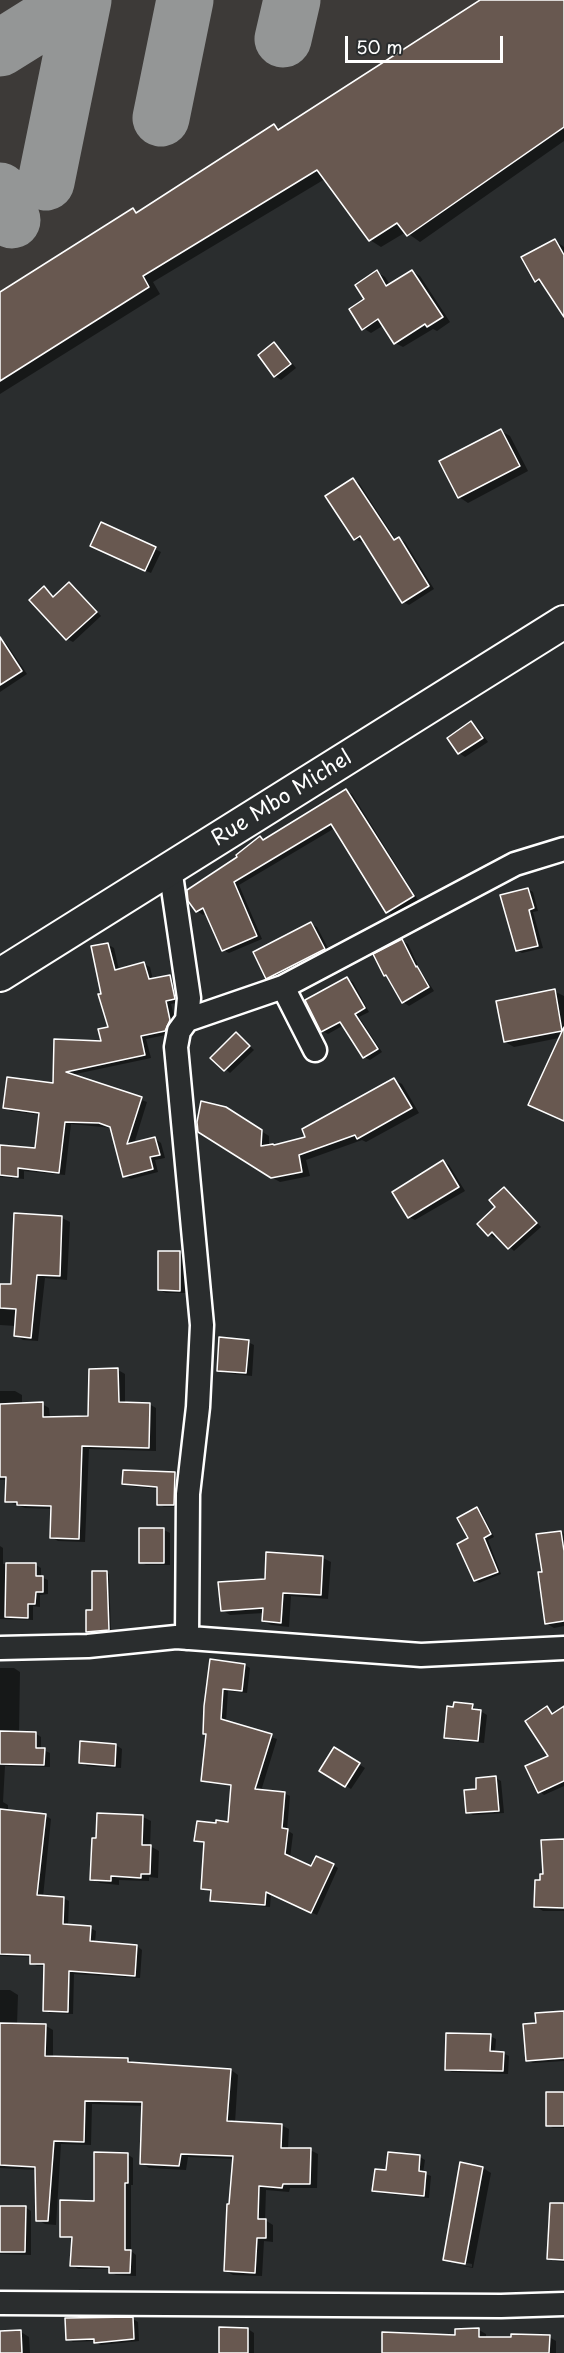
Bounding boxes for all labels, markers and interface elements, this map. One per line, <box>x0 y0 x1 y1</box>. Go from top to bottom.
scale bar <box>348 24 506 62</box>
text: 50 m <box>356 33 403 60</box>
street label: Rue Mbo Michel <box>207 746 357 852</box>

